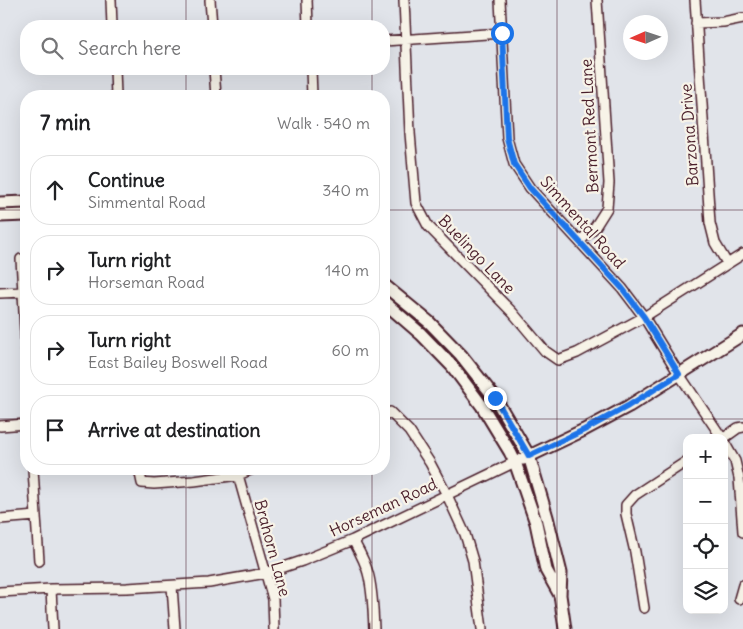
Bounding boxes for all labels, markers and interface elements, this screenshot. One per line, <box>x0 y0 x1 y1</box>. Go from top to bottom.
north arrow <box>623 15 668 60</box>
search box <box>20 20 390 75</box>
route start <box>491 22 514 45</box>
icon: search <box>38 34 66 62</box>
text: Search here <box>78 36 181 60</box>
street label: Bermont Red Lane <box>575 58 603 194</box>
street label: Barzona Drive <box>675 83 703 187</box>
text: 7 min <box>40 109 91 136</box>
text: Walk · 540 m <box>277 113 370 133</box>
text: Continue <box>88 168 165 192</box>
street label: Simmental Road <box>536 172 630 272</box>
icon: ahead <box>41 176 69 204</box>
text: 340 m <box>322 180 369 200</box>
text: Simmental Road <box>88 192 206 212</box>
street label: Buelingo Lane <box>434 210 520 298</box>
text: Turn right <box>88 248 171 272</box>
icon: right <box>41 256 69 284</box>
text: 140 m <box>325 260 369 280</box>
text: Horseman Road <box>88 272 205 292</box>
text: Turn right <box>88 328 171 352</box>
icon: right <box>41 336 69 364</box>
text: 60 m <box>331 340 369 360</box>
text: East Bailey Boswell Road <box>88 352 268 372</box>
route end <box>484 387 507 410</box>
icon: arrive <box>41 416 69 444</box>
text: Arrive at destination <box>88 418 261 442</box>
map controls <box>683 434 728 614</box>
button: + <box>683 434 728 479</box>
street label: Horseman Road <box>326 473 440 541</box>
button: − <box>683 479 728 524</box>
street label: Brahorn Lane <box>250 497 296 599</box>
button: locate <box>683 524 728 569</box>
button: layers <box>683 569 728 614</box>

